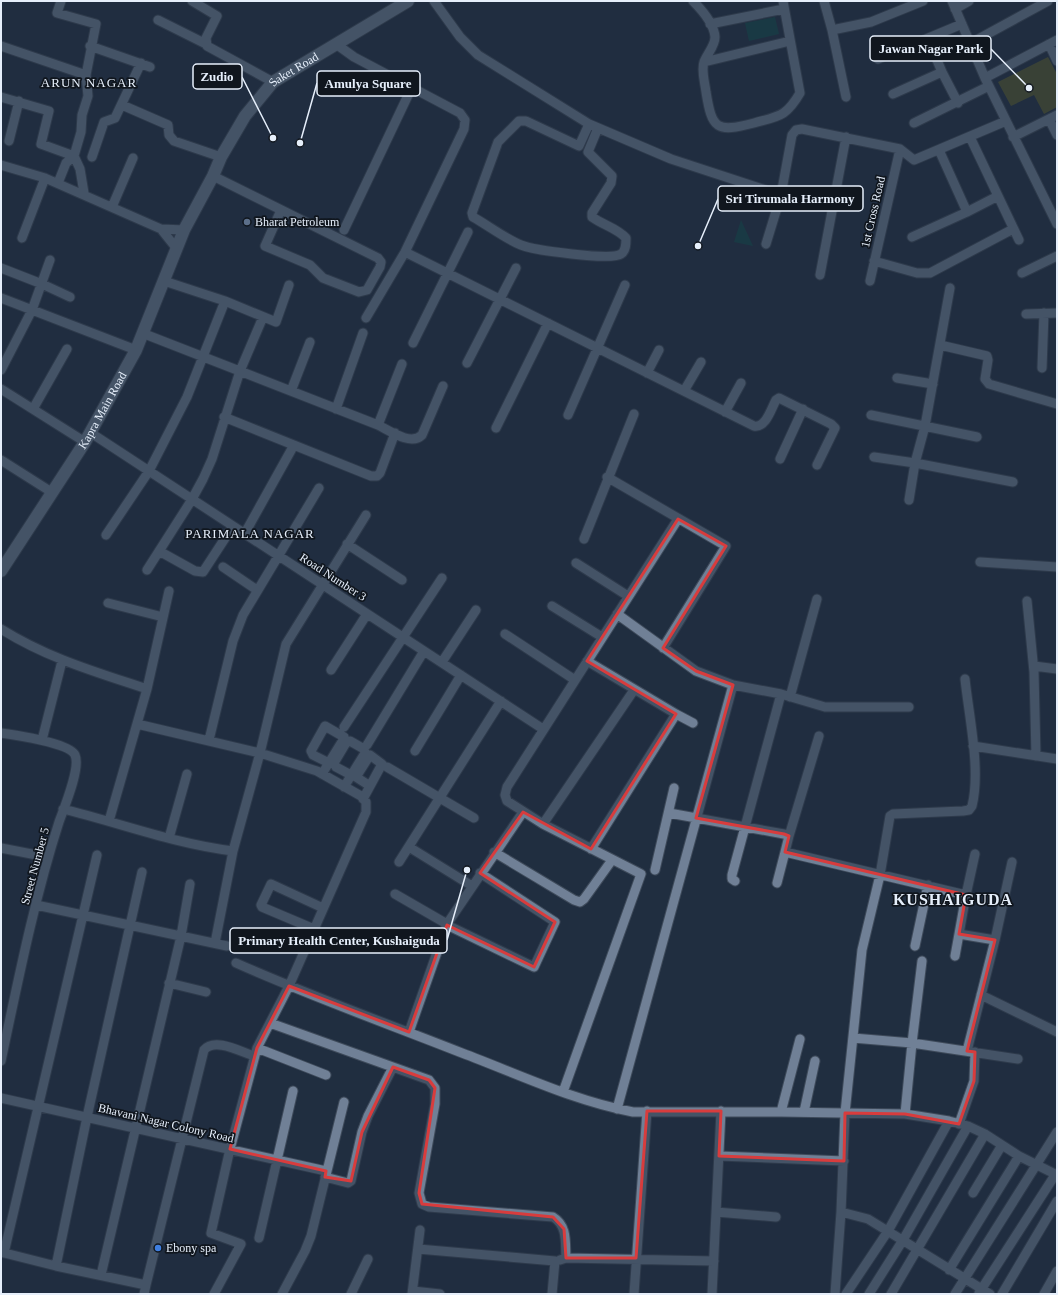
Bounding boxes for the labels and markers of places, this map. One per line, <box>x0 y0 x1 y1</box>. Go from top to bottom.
callout: Jawan Nagar Park <box>870 36 991 61</box>
callout: Zudio <box>193 64 242 89</box>
callout: Amulya Square <box>317 71 420 96</box>
callout: Sri Tirumala Harmony <box>718 186 863 211</box>
place label: Bharat Petroleum <box>255 215 340 229</box>
marker: Bharat Petroleum <box>242 217 252 227</box>
callout: Primary Health Center, Kushaiguda <box>230 928 447 953</box>
place label: Ebony spa <box>166 1241 217 1255</box>
marker: Ebony spa <box>153 1243 163 1253</box>

